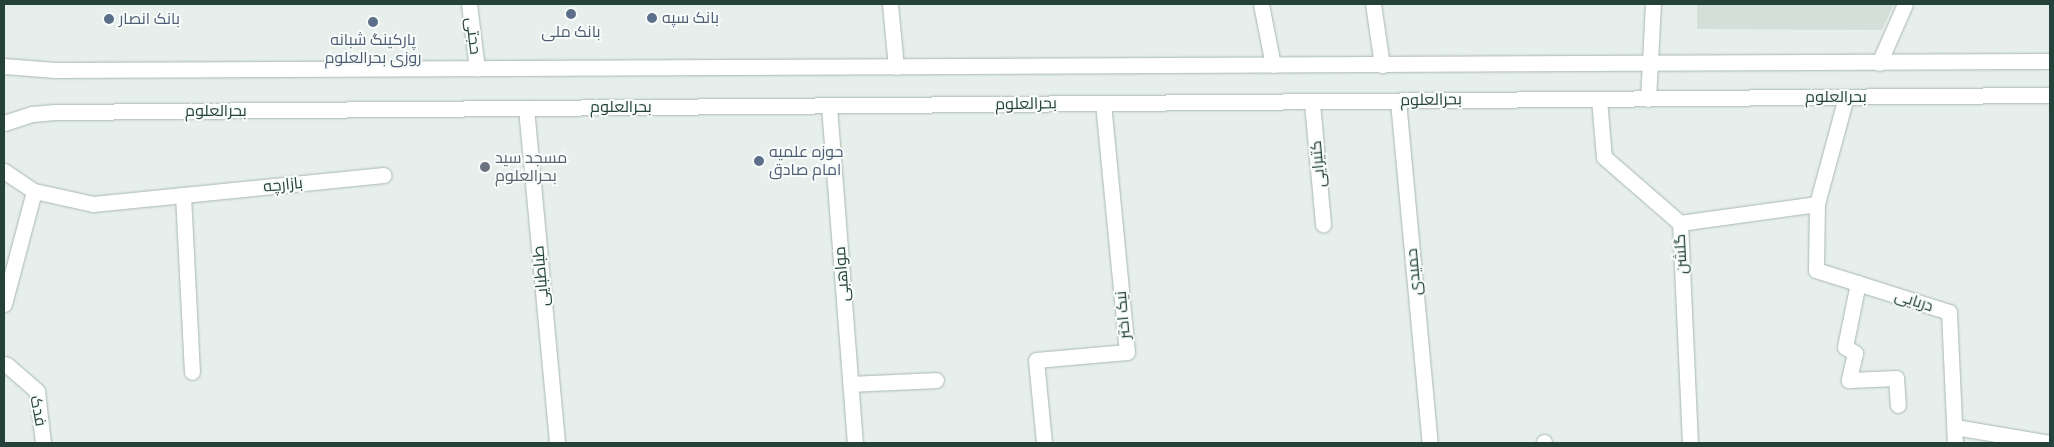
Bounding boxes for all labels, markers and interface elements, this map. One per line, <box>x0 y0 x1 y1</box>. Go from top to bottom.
marker: بانک ملی <box>565 8 577 20</box>
place label: بانک سپه <box>662 8 719 28</box>
place label: بانک انصار <box>119 9 180 29</box>
marker: بانک سپه <box>646 12 658 24</box>
marker: بانک انصار <box>103 13 115 25</box>
marker: پارکینگ شبانه روزی بحرالعلوم <box>367 16 379 28</box>
street label: حجتی <box>461 16 485 56</box>
place label: بانک ملی <box>541 22 601 42</box>
place label: پارکینگ شبانه روزی بحرالعلوم <box>325 30 421 68</box>
street label: بحرالعلوم <box>1805 87 1867 107</box>
street label: بحرالعلوم <box>1400 90 1462 110</box>
street label: بحرالعلوم <box>995 94 1057 114</box>
street label: بحرالعلوم <box>590 97 652 117</box>
street label: بحرالعلوم <box>185 101 247 121</box>
street label: کتیرایی <box>1306 140 1330 188</box>
place label: حوزه علمیه امام صادق <box>769 142 843 180</box>
place label: مسجد سید بحرالعلوم <box>495 148 567 186</box>
marker: حوزه علمیه امام صادق <box>753 155 765 167</box>
marker: مسجد سید بحرالعلوم <box>479 161 491 173</box>
street label: بازارچه <box>262 173 304 197</box>
street label: گلشن <box>1670 233 1692 275</box>
street label: طباطبایی <box>529 245 553 307</box>
street label: مواهبی <box>830 246 854 302</box>
street label: حمیدی <box>1402 248 1426 296</box>
street label: دریایی <box>1892 286 1936 316</box>
street label: نیک اختر <box>1111 290 1135 340</box>
street label: فدک <box>26 394 50 428</box>

